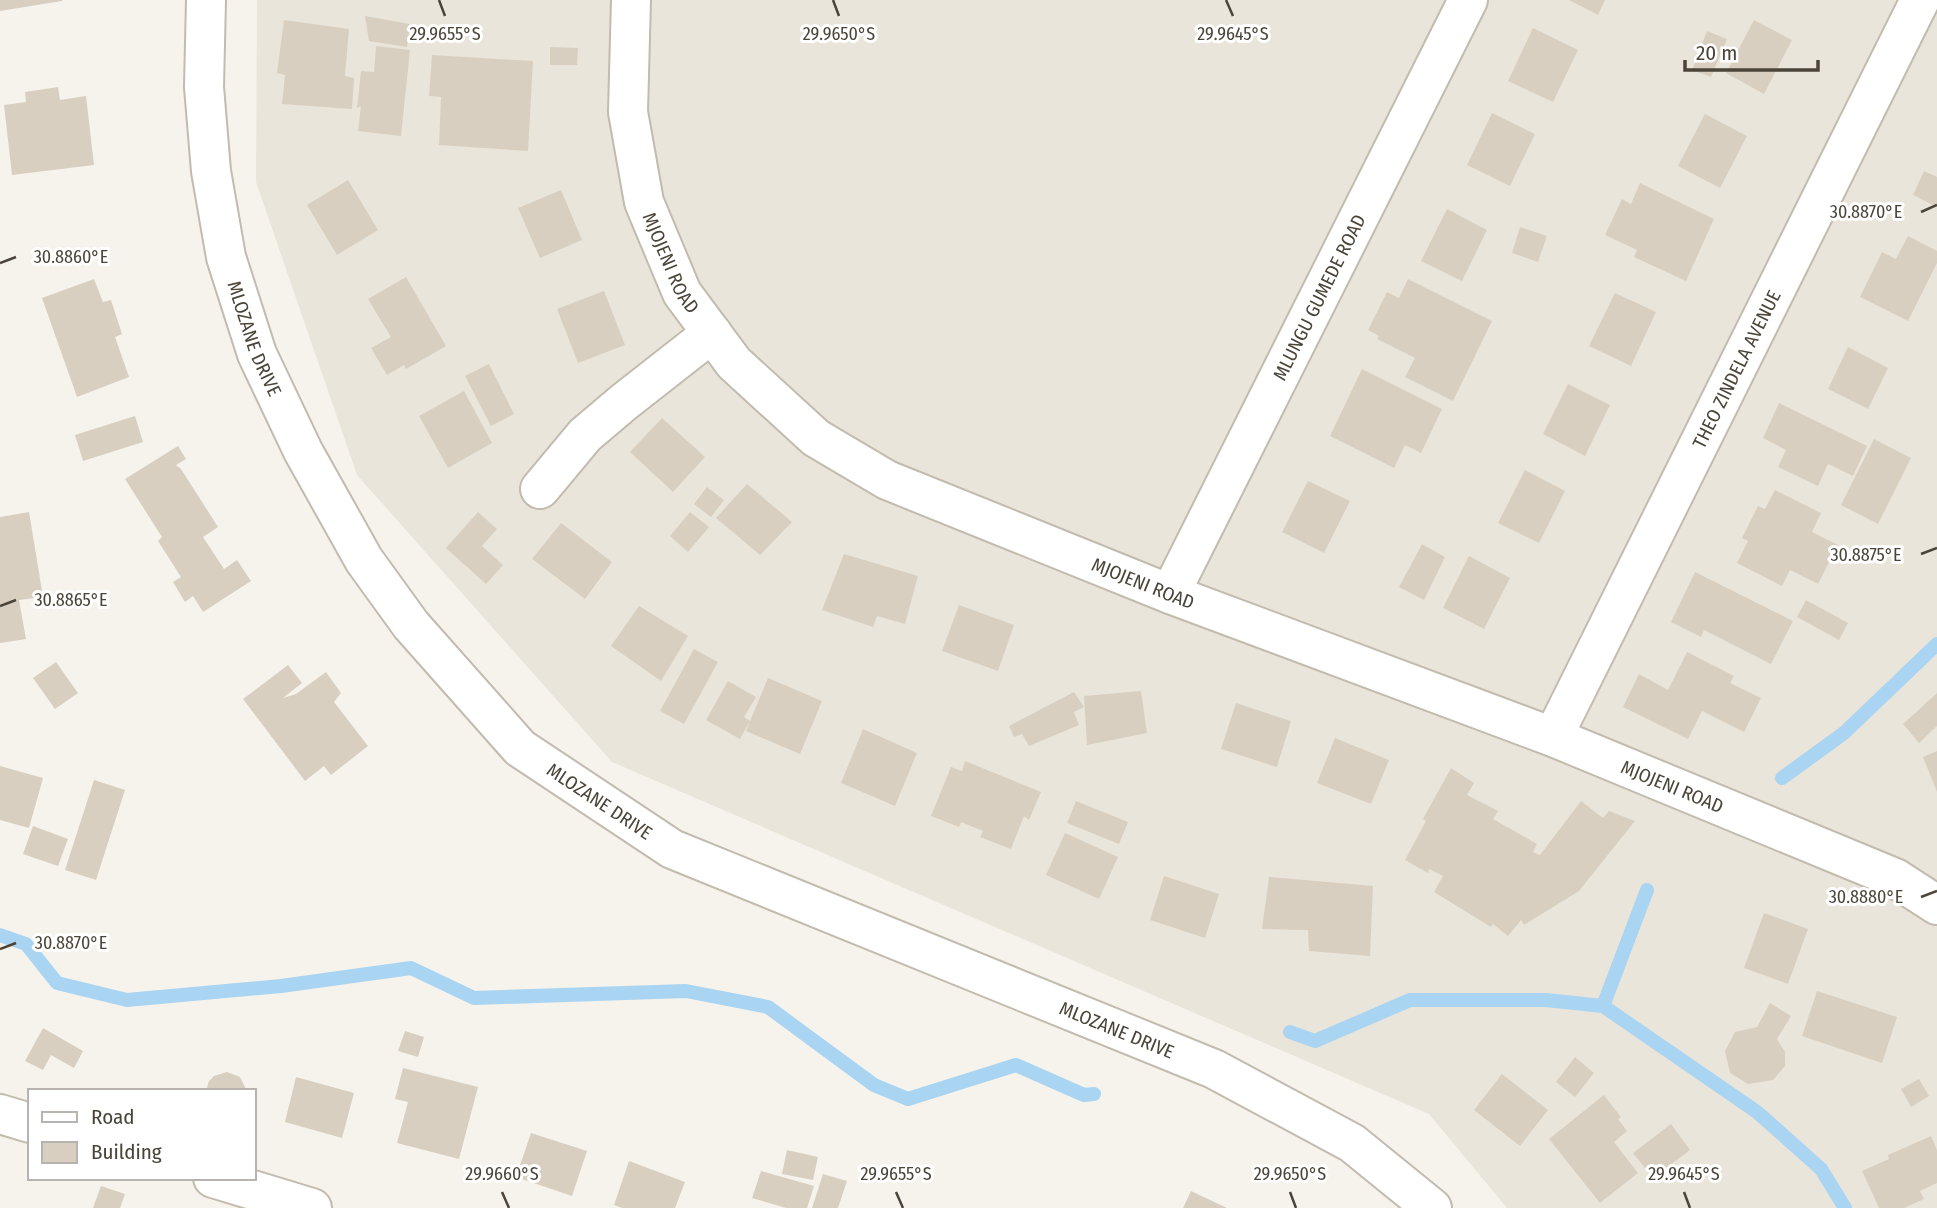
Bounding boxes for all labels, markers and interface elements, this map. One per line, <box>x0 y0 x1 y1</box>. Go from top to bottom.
text: 29.9655°S <box>409 23 481 45</box>
text: 29.9650°S <box>803 23 875 45</box>
text: 29.9645°S <box>1197 23 1269 45</box>
scale bar <box>1685 28 1818 72</box>
text: 20 m <box>1696 40 1737 66</box>
text: 30.8870°E <box>1830 201 1902 223</box>
street label: MJOJENI ROAD <box>638 209 704 318</box>
street label: MLUNGU GUMEDE ROAD <box>1268 210 1370 384</box>
text: 30.8860°E <box>34 246 108 268</box>
street label: MLOZANE DRIVE <box>223 278 287 400</box>
street label: THEO ZINDELA AVENUE <box>1687 286 1785 452</box>
text: 30.8875°E <box>1830 544 1902 566</box>
street label: MJOJENI ROAD <box>1089 552 1198 614</box>
text: 30.8865°E <box>34 589 108 611</box>
street label: MJOJENI ROAD <box>1618 755 1727 818</box>
street label: MLOZANE DRIVE <box>543 758 657 844</box>
text: 30.8880°E <box>1829 886 1903 908</box>
text: 30.8870°E <box>35 932 107 954</box>
street label: MLOZANE DRIVE <box>1056 996 1178 1063</box>
legend <box>28 1089 256 1180</box>
text: Road <box>91 1104 135 1130</box>
text: Building <box>91 1139 162 1165</box>
text: 29.9660°S <box>465 1163 539 1185</box>
text: 29.9655°S <box>860 1163 932 1185</box>
text: 29.9650°S <box>1254 1163 1326 1185</box>
text: 29.9645°S <box>1648 1163 1720 1185</box>

